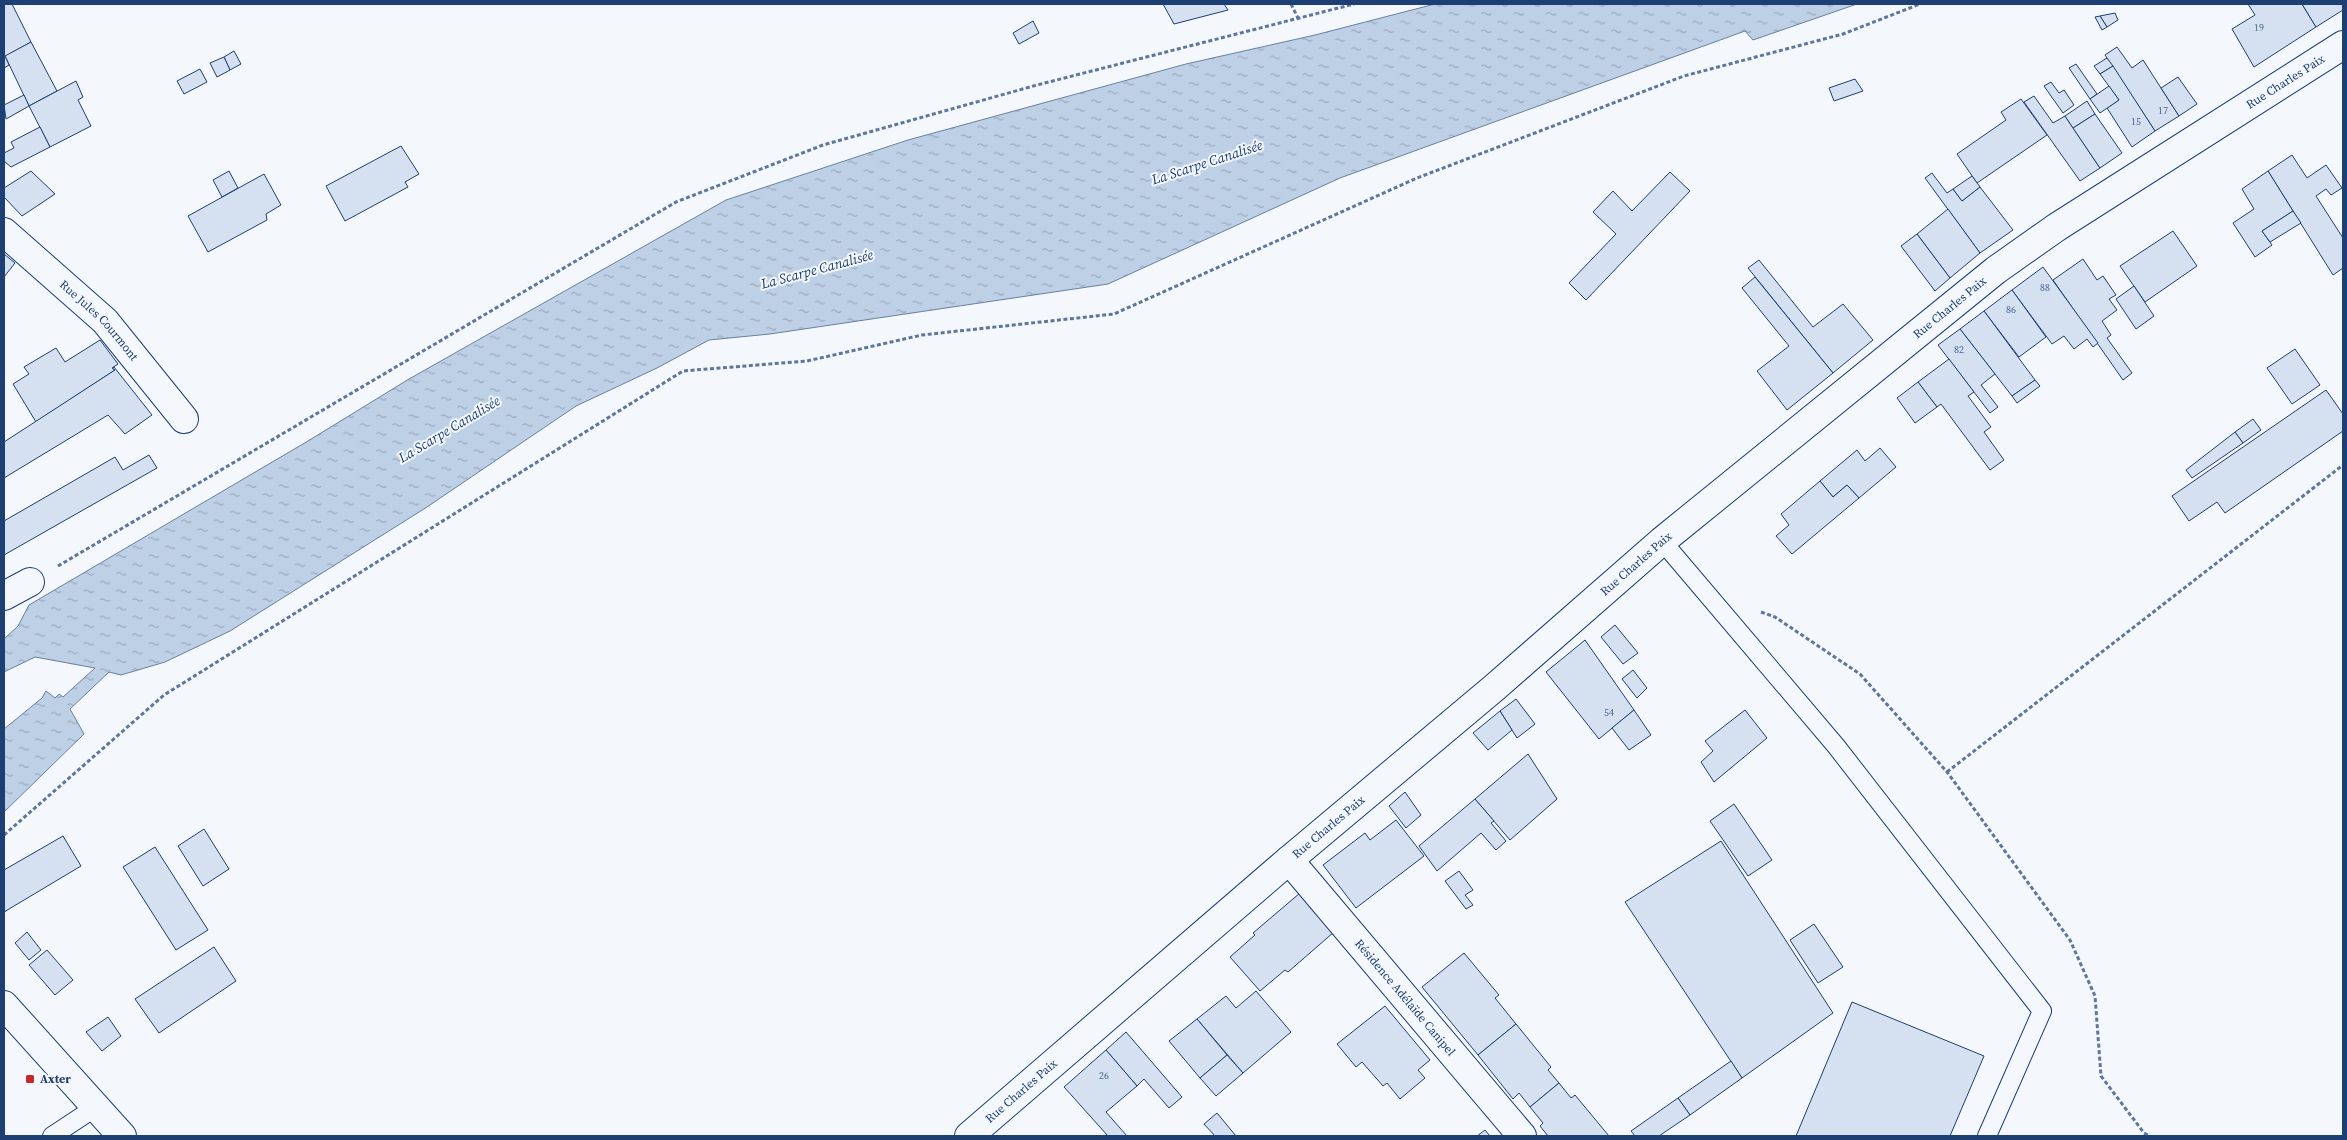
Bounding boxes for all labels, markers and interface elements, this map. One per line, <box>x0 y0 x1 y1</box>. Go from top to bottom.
house number: 19 <box>2254 21 2264 34</box>
street label: Rue Charles Paix <box>2243 50 2328 113</box>
house number: 17 <box>2158 104 2168 117</box>
house number: 15 <box>2131 115 2141 128</box>
water label: La Scarpe Canalisée <box>1148 135 1265 190</box>
water label: La Scarpe Canalisée <box>758 244 876 294</box>
street label: Rue Charles Paix <box>1910 272 1990 342</box>
street label: Rue Jules Courmont <box>56 277 142 364</box>
house number: 88 <box>2040 281 2050 294</box>
house number: 86 <box>2006 303 2016 316</box>
house number: 82 <box>1954 343 1964 356</box>
water label: La Scarpe Canalisée <box>393 391 504 468</box>
street label: Rue Charles Paix <box>1597 528 1676 599</box>
house number: 54 <box>1604 706 1614 719</box>
street label: Rue Charles Paix <box>1289 791 1369 862</box>
street label: Résidence Adélaïde Canipel <box>1351 936 1459 1060</box>
street label: Rue Charles Paix <box>982 1055 1061 1126</box>
house number: 26 <box>1099 1069 1109 1082</box>
place label: Axter <box>40 1071 71 1087</box>
marker: Axter <box>24 1073 36 1085</box>

